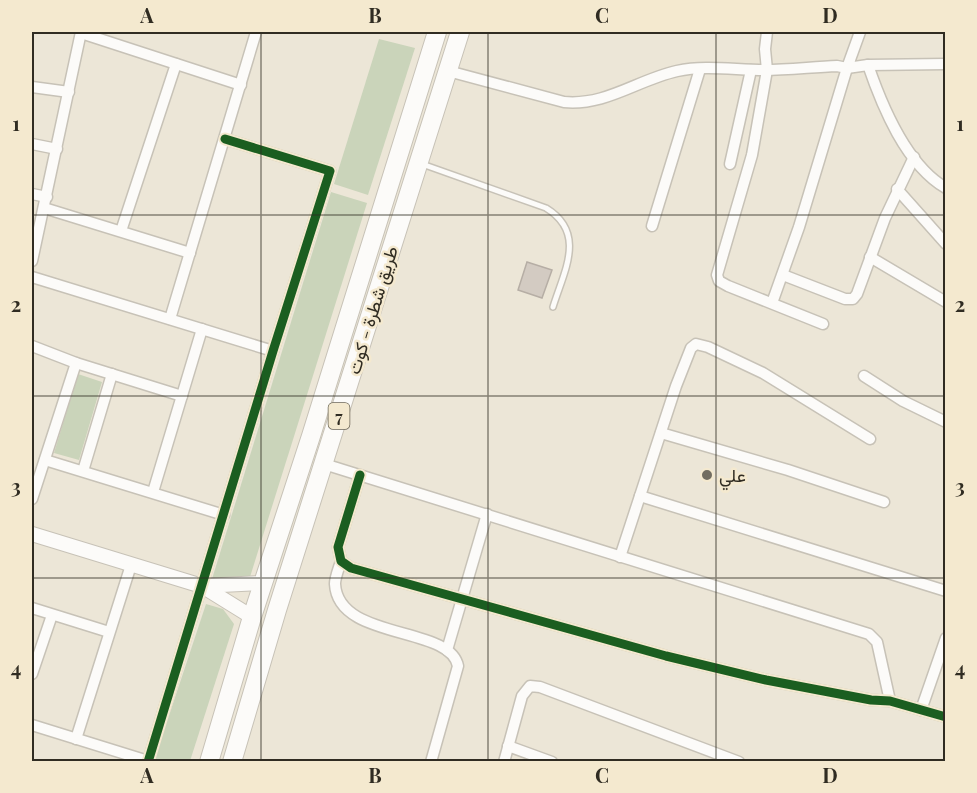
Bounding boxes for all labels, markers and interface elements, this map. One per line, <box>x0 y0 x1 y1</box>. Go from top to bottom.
text: A <box>139 1 154 28</box>
text: B <box>368 1 382 28</box>
text: C <box>595 1 609 28</box>
text: D <box>822 1 838 28</box>
text: 1 <box>12 109 20 136</box>
text: 1 <box>956 109 964 136</box>
street label: طريق شطرة - كوت <box>341 243 403 377</box>
text: 2 <box>11 290 21 317</box>
text: 2 <box>955 290 965 317</box>
road number: 7 <box>328 403 350 429</box>
place label: علي <box>719 463 746 491</box>
marker: علي <box>700 468 714 482</box>
text: 3 <box>11 472 21 499</box>
text: 3 <box>955 472 965 499</box>
text: 4 <box>11 654 21 681</box>
text: 4 <box>955 654 965 681</box>
text: A <box>139 761 154 788</box>
text: B <box>368 761 382 788</box>
text: C <box>595 761 609 788</box>
text: D <box>822 761 838 788</box>

